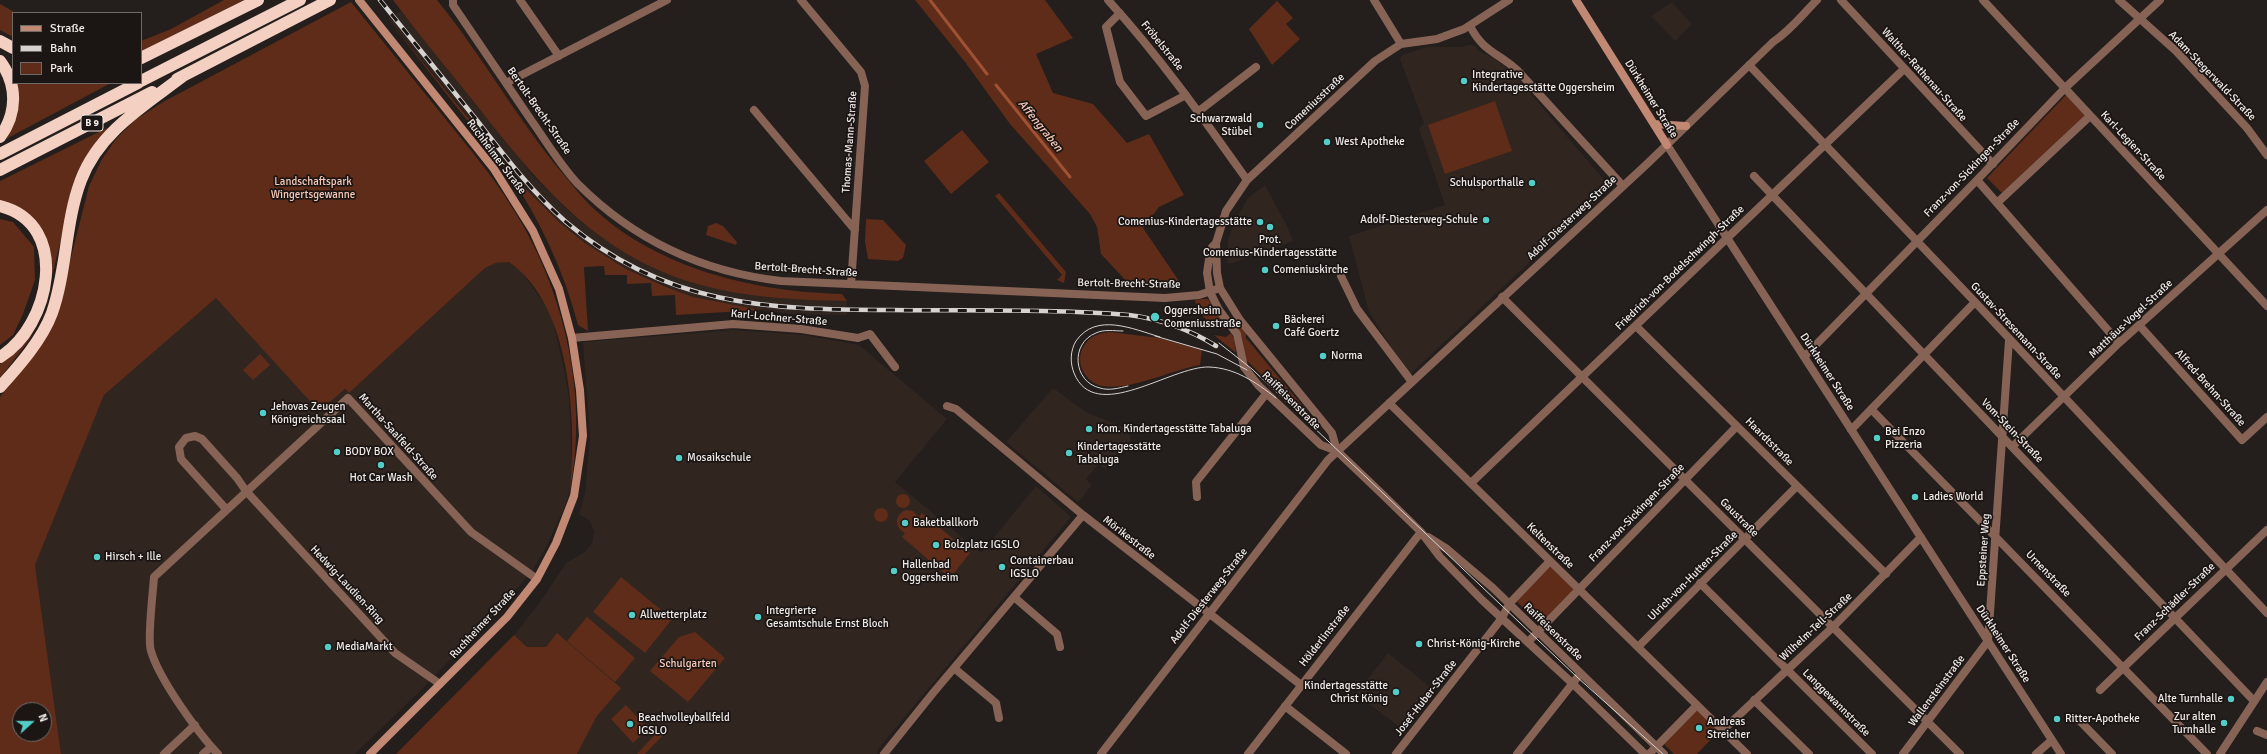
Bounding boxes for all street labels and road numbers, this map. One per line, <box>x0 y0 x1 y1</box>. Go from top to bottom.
street label: Fröbelstraße <box>1138 18 1186 74</box>
street label: Walther-Rathenau-Straße <box>1878 25 1970 125</box>
street label: Adam-Stegerwald-Straße <box>2166 28 2258 124</box>
street label: Dürkheimer Straße <box>1622 57 1680 141</box>
street label: Bertolt-Brecht-Straße <box>504 65 574 157</box>
street label: Comeniusstraße <box>1282 71 1348 133</box>
street label: Thomas-Mann-Straße <box>840 90 860 194</box>
street label: Karl-Legien-Straße <box>2097 109 2169 183</box>
road number: B 9 <box>81 115 103 131</box>
street label: Franz-von-Sickingen-Straße <box>1921 116 2023 220</box>
street label: Ruchheimer Straße <box>463 117 529 197</box>
street label: Adolf-Diesterweg-Straße <box>1524 173 1620 263</box>
street label: Friedrich-von-Bodelschwingh-Straße <box>1613 203 1747 333</box>
street label: Bertolt-Brecht-Straße <box>754 260 858 280</box>
street label: Bertolt-Brecht-Straße <box>1077 276 1181 292</box>
street label: Matthäus-Vogel-Straße <box>2086 277 2176 361</box>
street label: Gustav-Stresemann-Straße <box>1968 280 2064 382</box>
street label: Karl-Lochner-Straße <box>730 307 828 329</box>
street label: Dürkheimer Straße <box>1797 331 1857 413</box>
street label: Alfred-Brehm-Straße <box>2172 347 2248 429</box>
street label: Raiffeisenstraße <box>1259 369 1323 433</box>
street label: Martha-Saalfeld-Straße <box>356 391 440 483</box>
street label: Vom-Stein-Straße <box>1978 396 2046 466</box>
street label: Haardtstraße <box>1742 415 1796 469</box>
street label: Franz-von-Sickingen-Straße <box>1586 461 1688 565</box>
street label: Gaustraße <box>1717 496 1761 540</box>
street label: Mörikestraße <box>1100 513 1158 563</box>
street label: Eppsteiner Weg <box>1975 513 1993 587</box>
street label: Keltenstraße <box>1524 520 1576 572</box>
street label: Ulrich-von-Hutten-Straße <box>1645 528 1741 624</box>
street label: Hedwig-Laudien-Ring <box>307 543 387 627</box>
street label: Adolf-Diesterweg-Straße <box>1168 546 1250 646</box>
street label: Urnenstraße <box>2023 548 2073 600</box>
street label: Franz-Schädler-Straße <box>2132 560 2218 644</box>
street label: Ruchheimer Straße <box>447 586 519 662</box>
street label: Wilhelm-Tell-Straße <box>1777 590 1855 664</box>
street label: Raiffeisenstraße <box>1521 600 1585 664</box>
street label: Hölderlinstraße <box>1297 603 1353 669</box>
street label: Dürkheimer Straße <box>1973 603 2033 685</box>
street label: Wallensteinstraße <box>1906 653 1968 729</box>
street label: Josef-Huber-Straße <box>1392 657 1460 739</box>
street label: Langgewannstraße <box>1799 666 1873 740</box>

